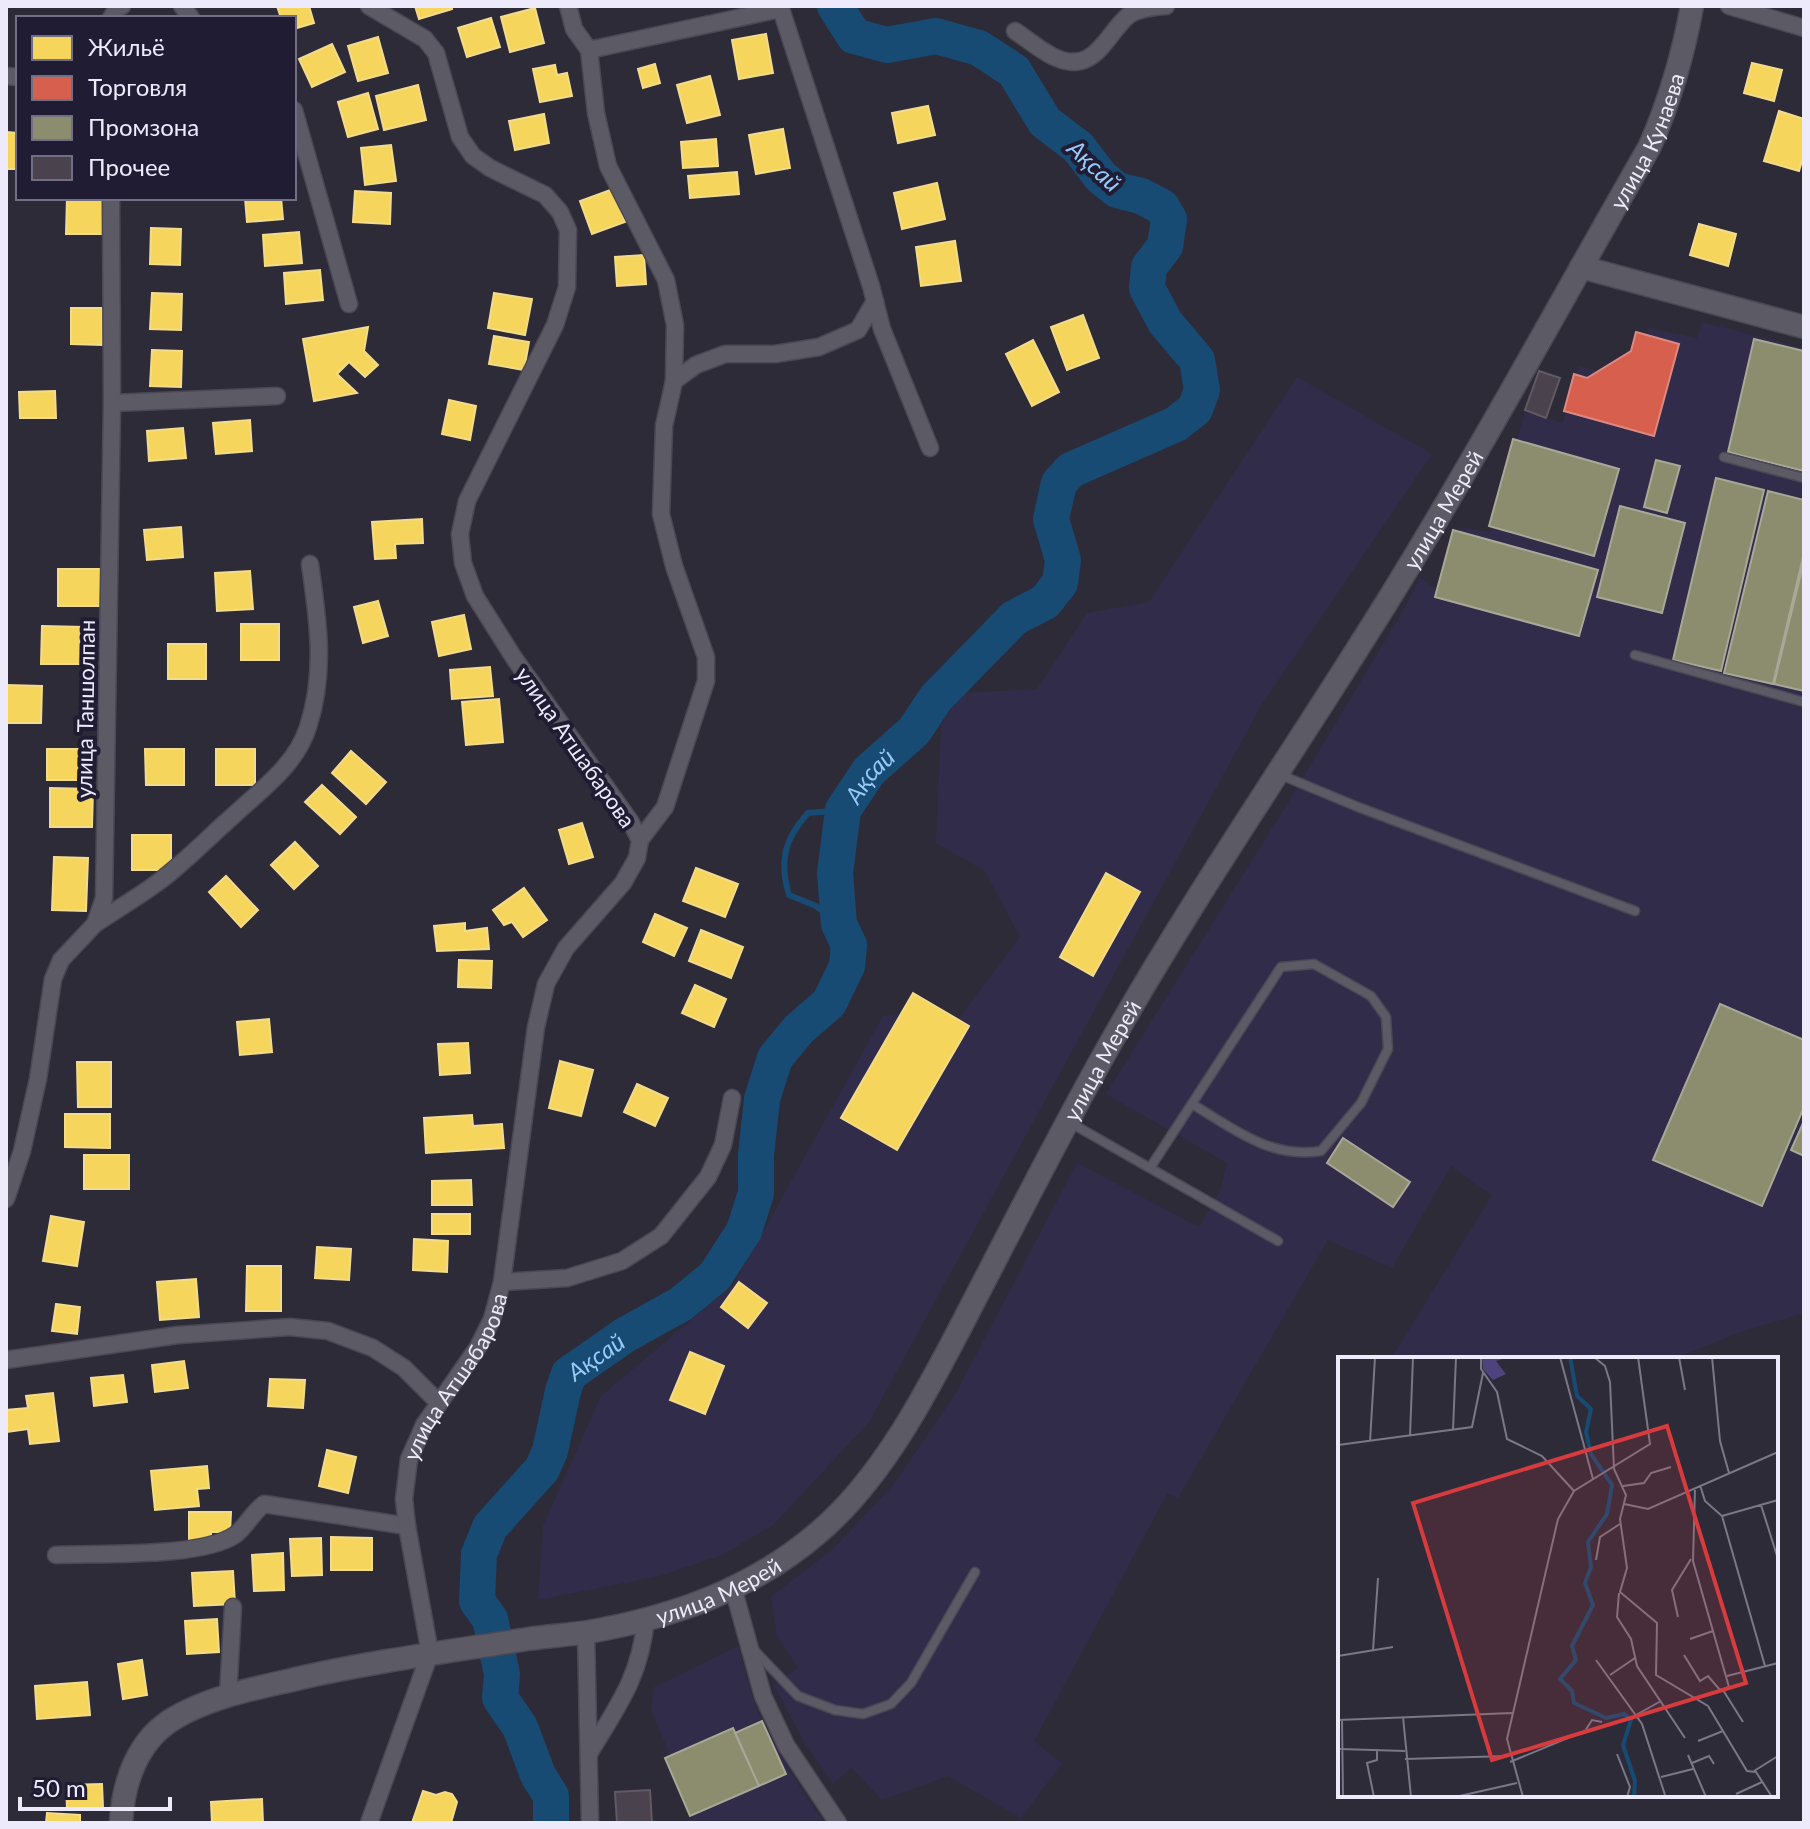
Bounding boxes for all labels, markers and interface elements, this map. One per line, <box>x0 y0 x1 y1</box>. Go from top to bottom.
legend <box>16 16 296 200</box>
text: Жильё <box>88 32 165 61</box>
street label: улица Кунаева <box>1603 69 1689 214</box>
text: Торговля <box>88 72 187 101</box>
text: Промзона <box>88 112 199 141</box>
water label: Ақсай <box>1061 132 1128 197</box>
text: Прочее <box>88 152 170 181</box>
street label: улица Мерей <box>1397 445 1488 574</box>
street label: улица Таншолпан <box>70 620 100 798</box>
street label: улица Атшабарова <box>510 661 642 833</box>
water label: Ақсай <box>837 741 900 809</box>
street label: улица Мерей <box>1057 995 1146 1125</box>
street label: улица Атшабарова <box>397 1290 512 1465</box>
water label: Ақсай <box>560 1326 629 1386</box>
inset map <box>1338 1357 1778 1797</box>
street label: улица Мерей <box>653 1551 786 1630</box>
scale bar <box>20 1761 170 1811</box>
text: 50 m <box>32 1773 86 1802</box>

